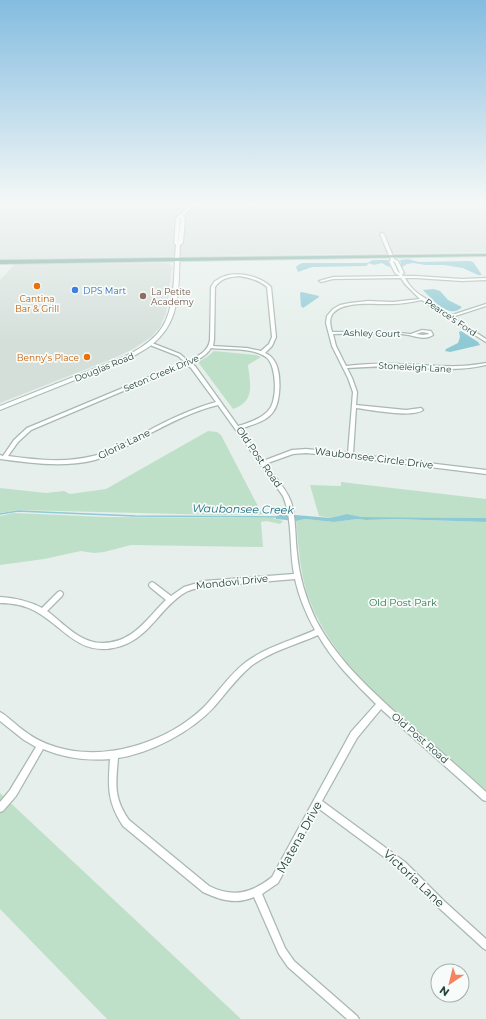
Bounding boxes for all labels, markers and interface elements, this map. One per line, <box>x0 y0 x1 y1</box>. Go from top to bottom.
marker: Cantina Bar & Grill <box>32 281 42 291</box>
marker: DPS Mart <box>70 285 80 295</box>
place label: DPS Mart <box>83 285 126 296</box>
place label: La Petite Academy <box>151 286 194 307</box>
marker: La Petite Academy <box>138 291 148 301</box>
place label: Cantina Bar & Grill <box>15 293 59 314</box>
street label: Pearce's Ford <box>423 296 479 338</box>
street label: Ashley Court <box>343 327 401 339</box>
street label: Douglas Road <box>73 350 135 384</box>
place label: Benny's Place <box>17 352 80 363</box>
marker: Benny's Place <box>82 352 92 362</box>
street label: Seton Creek Drive <box>122 352 201 394</box>
street label: Stoneleigh Lane <box>378 360 452 374</box>
street label: Old Post Road <box>233 424 285 490</box>
street label: Gloria Lane <box>96 426 152 462</box>
street label: Waubonsee Circle Drive <box>314 444 434 472</box>
water label: Waubonsee Creek <box>192 501 294 517</box>
street label: Mondovi Drive <box>195 572 269 592</box>
park label: Old Post Park <box>369 596 437 609</box>
street label: Old Post Road <box>389 710 451 766</box>
street label: Matena Drive <box>273 798 325 876</box>
street label: Victoria Lane <box>380 846 448 910</box>
north arrow <box>430 963 470 1003</box>
text: N <box>437 983 452 999</box>

